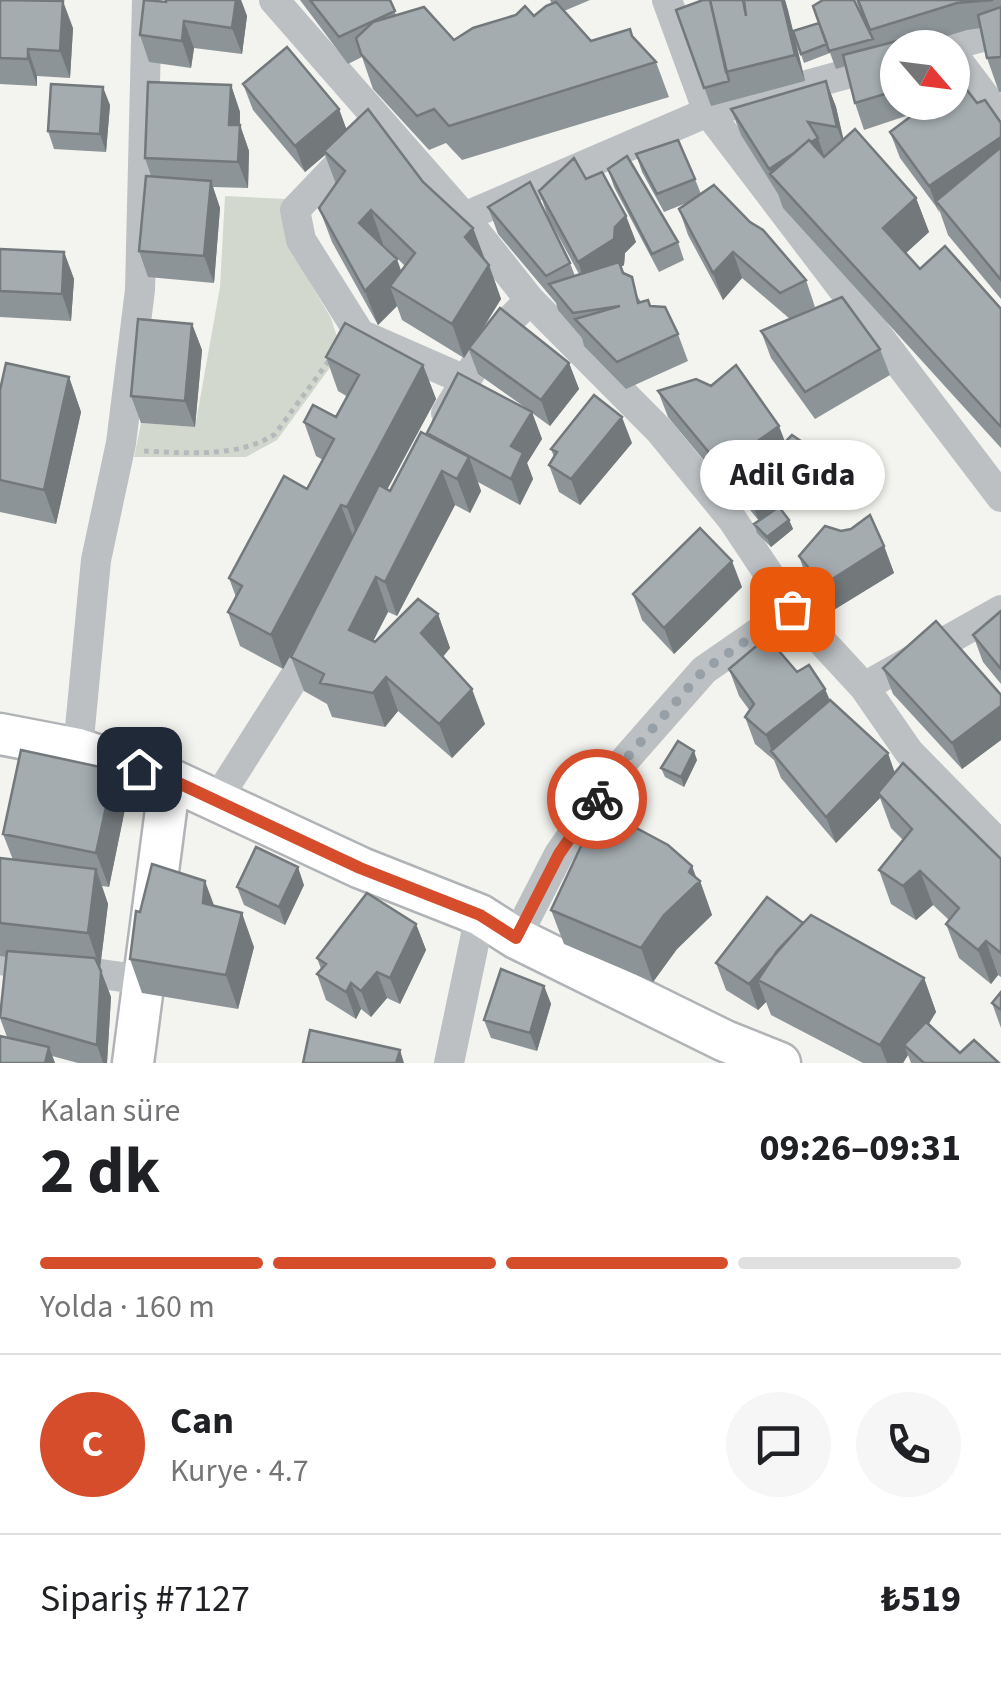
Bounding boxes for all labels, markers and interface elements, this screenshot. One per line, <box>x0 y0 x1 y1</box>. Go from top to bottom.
north arrow <box>880 30 970 120</box>
map controls <box>880 30 970 120</box>
callout: Adil Gıda <box>700 439 884 509</box>
text: Adil Gıda <box>730 452 855 498</box>
pin <box>750 567 835 652</box>
icon: bag <box>765 582 820 637</box>
pin <box>97 727 182 812</box>
icon: home <box>112 742 167 797</box>
courier <box>547 749 647 849</box>
icon: bike <box>570 772 625 827</box>
text: Kalan süre <box>40 1088 180 1134</box>
text: 09:26–09:31 <box>759 1121 961 1175</box>
text: 2 dk <box>40 1125 160 1218</box>
text: Yolda · 160 m <box>40 1284 215 1330</box>
button: chat <box>726 1392 831 1497</box>
button: phone <box>856 1392 961 1497</box>
text: Can <box>170 1394 234 1448</box>
text: C <box>81 1417 104 1471</box>
text: Kurye · 4.7 <box>170 1448 309 1494</box>
text: Sipariş #7127 <box>40 1572 250 1626</box>
text: ₺519 <box>881 1572 961 1626</box>

